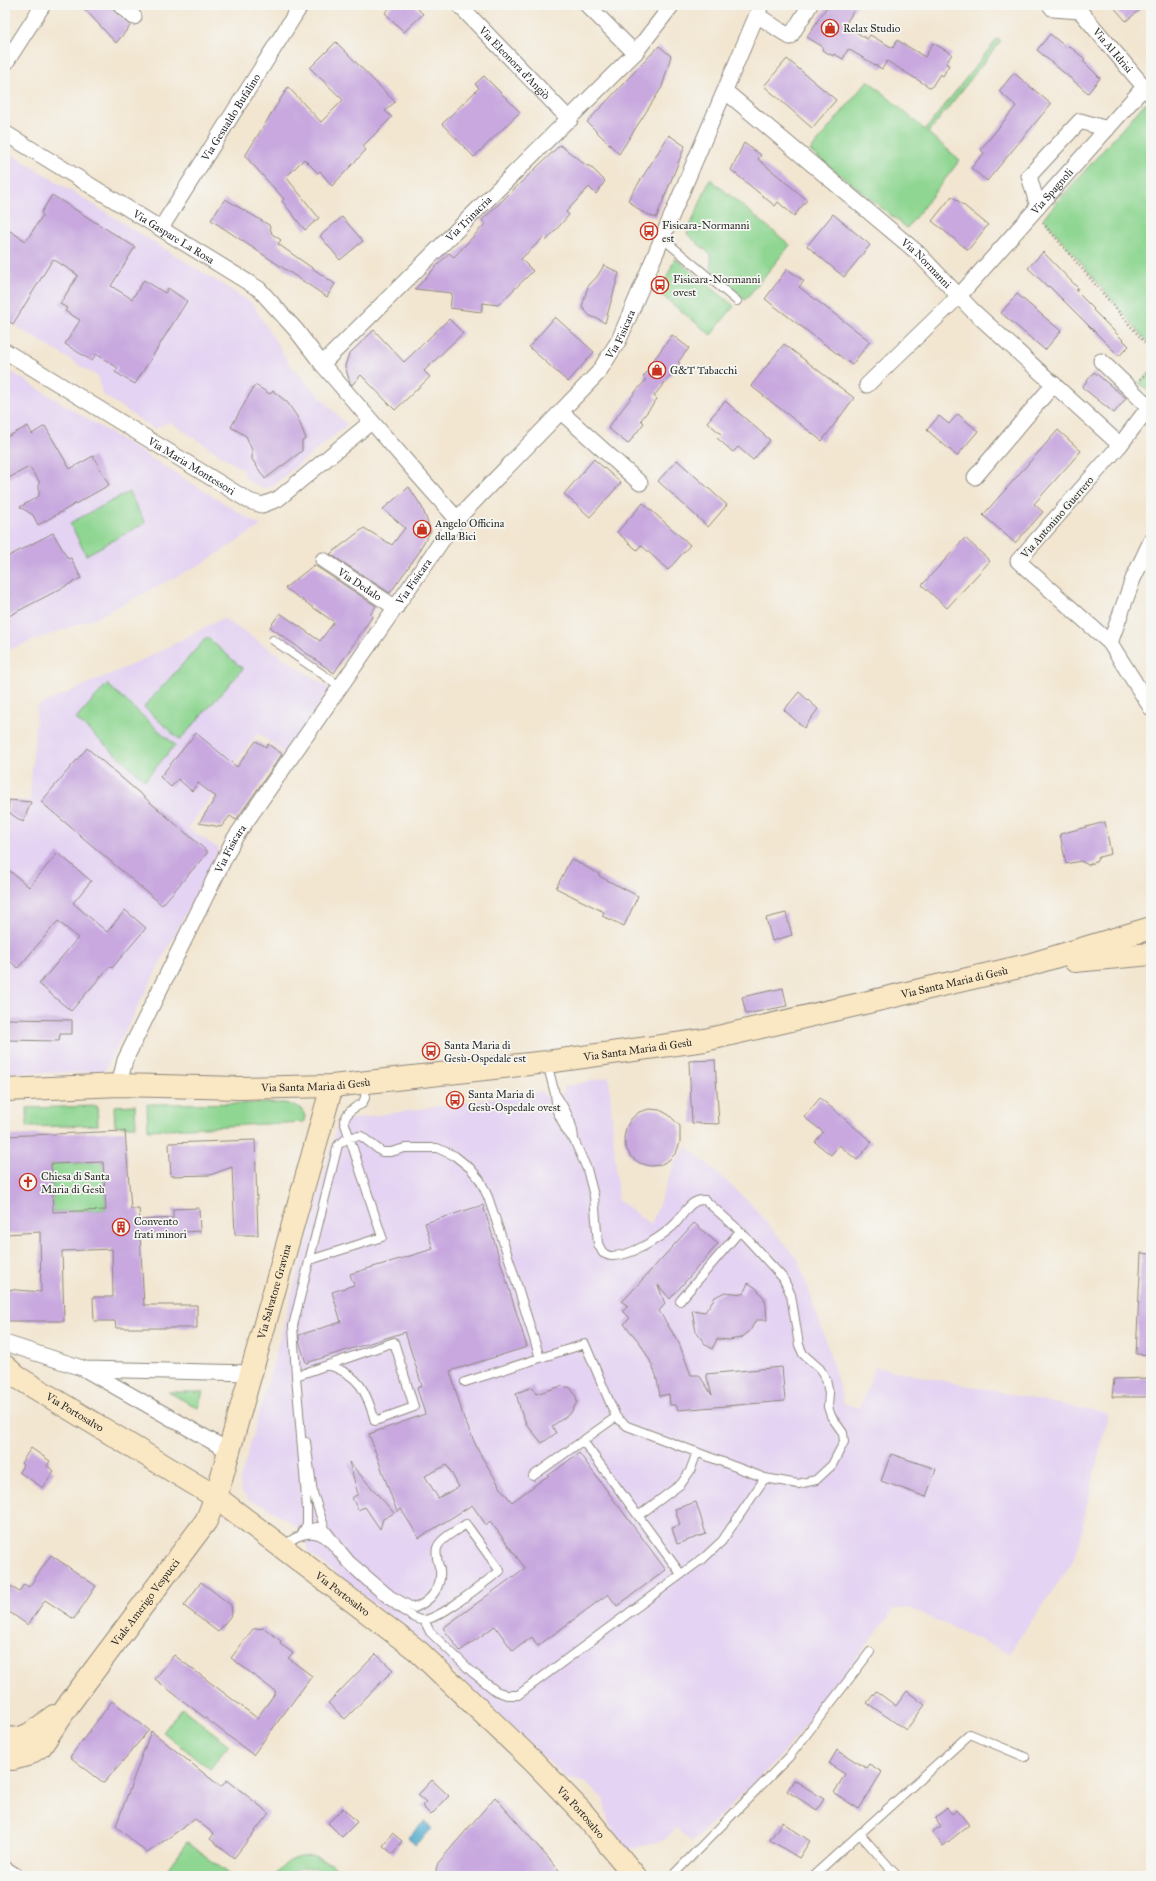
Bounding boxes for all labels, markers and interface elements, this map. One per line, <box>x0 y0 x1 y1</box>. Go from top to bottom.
shop icon: Relax Studio <box>820 18 840 38</box>
place label: Relax Studio <box>843 22 901 35</box>
street label: Via Eleonora d'Angiò <box>475 23 553 102</box>
street label: Via Al Idrisi <box>1089 25 1135 76</box>
street label: Via Gesualdo Bufalino <box>198 71 264 164</box>
street label: Via Spagnoli <box>1028 166 1076 218</box>
street label: Via Trinacria <box>443 193 495 245</box>
street label: Via Gaspare La Rosa <box>130 207 217 267</box>
place label: Fisicara-Normanni est <box>662 219 749 245</box>
bus stop icon: Fisicara-Normanni est <box>639 221 659 241</box>
street label: Via Normanni <box>898 235 954 291</box>
place label: Fisicara-Normanni ovest <box>673 273 760 299</box>
bus stop icon: Fisicara-Normanni ovest <box>650 275 670 295</box>
street label: Via Fisicara <box>602 308 638 362</box>
shop icon: G&T Tabacchi <box>647 360 667 380</box>
place label: G&T Tabacchi <box>670 364 737 377</box>
street label: Via Maria Montessori <box>144 434 237 498</box>
street label: Via Antonino Guerrero <box>1018 473 1097 562</box>
place label: Angelo Officina della Bici <box>434 517 505 543</box>
shop icon: Angelo Officina della Bici <box>412 519 432 539</box>
street label: Via Fisicara <box>393 556 435 608</box>
street label: Via Dedalo <box>334 565 384 604</box>
street label: Via Fisicara <box>212 822 249 876</box>
street label: Via Santa Maria di Gesù <box>899 964 1009 1001</box>
street label: Via Santa Maria di Gesù <box>582 1036 693 1064</box>
place label: Santa Maria di Gesù-Ospedale est <box>444 1039 526 1065</box>
bus stop icon: Santa Maria di Gesù-Ospedale est <box>421 1041 441 1061</box>
street label: Via Santa Maria di Gesù <box>260 1076 371 1095</box>
place label: Santa Maria di Gesù-Ospedale ovest <box>468 1088 561 1114</box>
bus stop icon: Santa Maria di Gesù-Ospedale ovest <box>445 1090 465 1110</box>
place label: Chiesa di Santa Maria di Gesù <box>41 1170 110 1196</box>
church icon: Chiesa di Santa Maria di Gesù <box>18 1172 38 1192</box>
place label: Convento frati minori <box>134 1215 187 1241</box>
building icon: Convento frati minori <box>111 1217 131 1237</box>
street label: Via Salvatore Gravina <box>255 1243 294 1341</box>
street label: Via Portosalvo <box>43 1389 106 1435</box>
street label: Viale Amerigo Vespucci <box>108 1556 183 1650</box>
street label: Via Portosalvo <box>312 1568 373 1619</box>
street label: Via Portosalvo <box>553 1783 607 1841</box>

